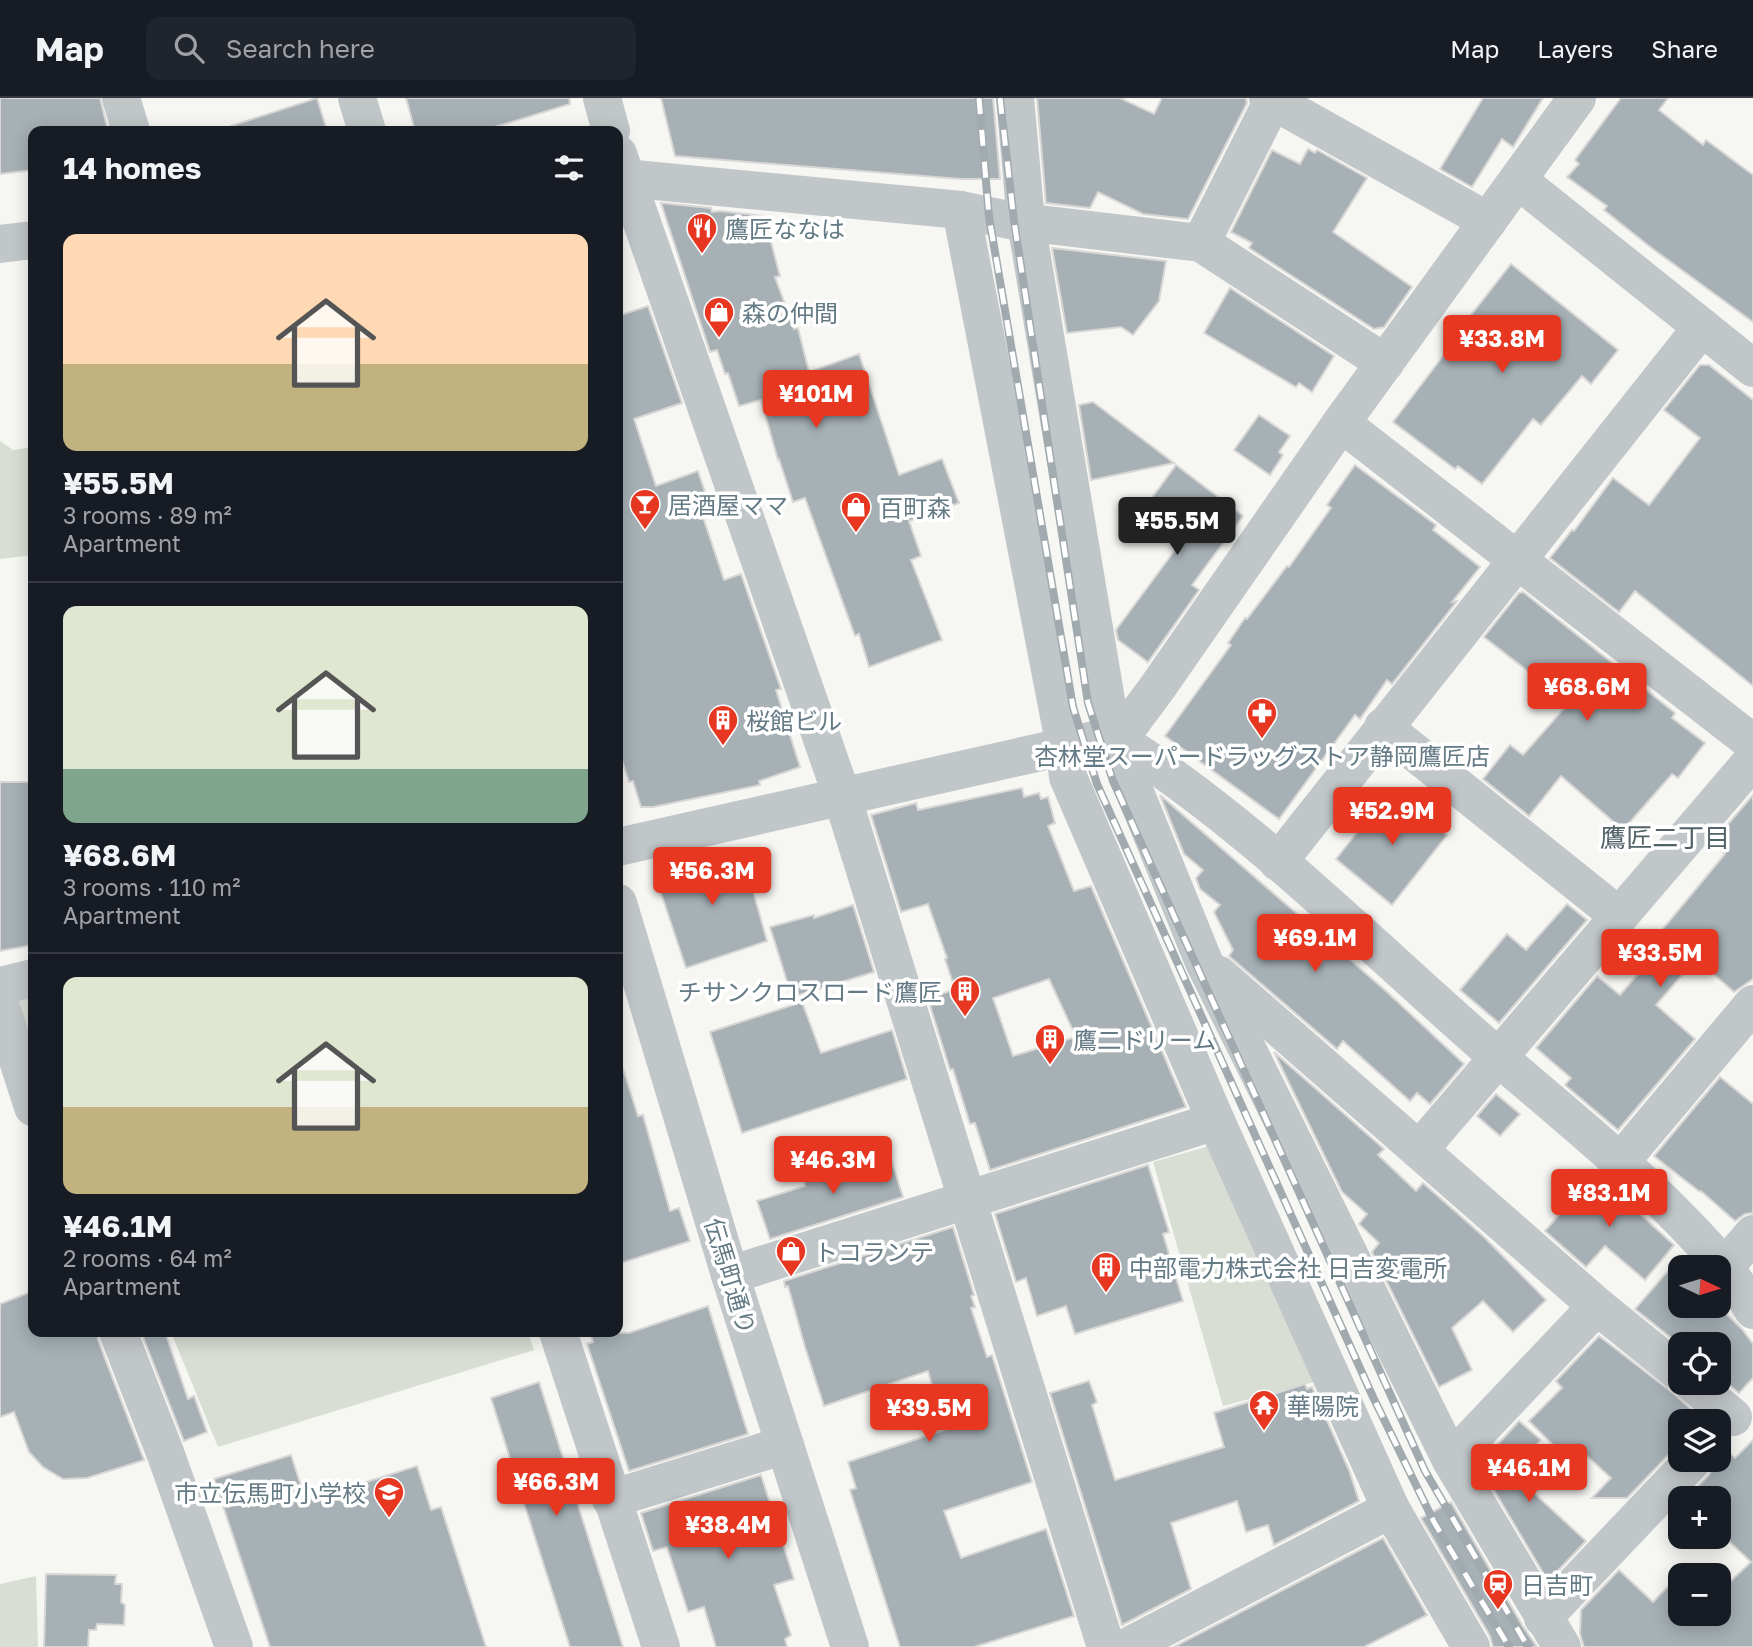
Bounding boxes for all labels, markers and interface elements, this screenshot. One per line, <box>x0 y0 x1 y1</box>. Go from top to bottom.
search box <box>146 17 636 80</box>
text: Map <box>35 29 104 68</box>
icon: search <box>170 29 208 67</box>
text: Search here <box>226 33 375 64</box>
text: Map <box>1450 34 1499 63</box>
text: Layers <box>1537 34 1613 63</box>
text: Share <box>1651 34 1718 63</box>
icon: filters <box>550 149 588 187</box>
text: 14 homes <box>63 150 202 186</box>
restaurant icon: 鷹匠ななは <box>685 211 719 255</box>
place label: 鷹匠ななは <box>725 214 845 243</box>
icon: home <box>263 280 389 406</box>
shop icon: 森の仲間 <box>702 295 736 339</box>
place label: 森の仲間 <box>742 298 838 327</box>
pin: ¥33.8M <box>1445 316 1559 375</box>
text: ¥33.8M <box>1459 324 1545 352</box>
pin: ¥101M <box>767 370 865 430</box>
text: ¥101M <box>779 379 853 407</box>
text: ¥55.5M <box>63 465 174 501</box>
bar icon: 居酒屋ママ <box>628 487 662 531</box>
place label: 居酒屋ママ <box>668 490 788 519</box>
shop icon: 百町森 <box>839 490 873 534</box>
place label: 百町森 <box>879 493 951 522</box>
pin: ¥55.5M <box>1120 498 1234 557</box>
text: 3 rooms · 89 m² <box>63 501 232 529</box>
text: ¥55.5M <box>1134 506 1220 534</box>
text: Apartment <box>63 529 181 557</box>
icon: home <box>263 652 389 778</box>
pin: ¥68.6M <box>1530 664 1644 723</box>
text: ¥68.6M <box>1544 672 1630 700</box>
pharmacy icon: 杏林堂スーパードラッグストア静岡鷹匠店 <box>1245 696 1279 740</box>
building icon: 桜館ビル <box>706 703 740 747</box>
place label: 桜館ビル <box>746 706 842 735</box>
place label: 杏林堂スーパードラッグストア静岡鷹匠店 <box>1034 741 1490 770</box>
pin: ¥52.9M <box>1335 788 1449 847</box>
text: ¥52.9M <box>1349 796 1435 824</box>
district label: 鷹匠二丁目 <box>1600 822 1730 853</box>
text: ¥68.6M <box>63 837 176 873</box>
pin: ¥56.3M <box>655 848 769 907</box>
text: ¥56.3M <box>669 856 755 884</box>
text: 3 rooms · 110 m² <box>63 873 240 901</box>
text: Apartment <box>63 901 181 929</box>
pin: ¥69.1M <box>1258 914 1372 974</box>
text: ¥69.1M <box>1273 923 1357 951</box>
pin: ¥33.5M <box>1603 930 1717 989</box>
text: ¥33.5M <box>1617 938 1703 966</box>
building icon: チサンクロスロード鷹匠 <box>948 974 982 1018</box>
place label: チサンクロスロード鷹匠 <box>678 977 942 1006</box>
building icon: 鷹二ドリーム <box>1033 1022 1067 1066</box>
icon: home <box>263 1023 389 1149</box>
place label: 鷹二ドリーム <box>1073 1025 1216 1054</box>
pin: ¥46.3M <box>776 1136 890 1196</box>
text: ¥46.3M <box>790 1145 876 1173</box>
pin: ¥83.1M <box>1552 1170 1666 1229</box>
text: ¥83.1M <box>1567 1178 1651 1206</box>
text: ¥46.1M <box>63 1208 172 1244</box>
street label: 伝馬町通り <box>700 1214 762 1338</box>
shop icon: トコランテ <box>774 1234 808 1278</box>
place label: トコランテ <box>814 1237 934 1266</box>
text: 2 rooms · 64 m² <box>63 1244 232 1272</box>
building icon: 中部電力株式会社 日吉変電所 <box>1089 1250 1123 1294</box>
place label: 中部電力株式会社 日吉変電所 <box>1129 1253 1447 1282</box>
north arrow <box>1668 1255 1731 1318</box>
map controls <box>1668 1255 1731 1626</box>
text: Apartment <box>63 1272 181 1300</box>
button: locate <box>1668 1332 1731 1395</box>
pin: ¥39.5M <box>872 1384 986 1444</box>
temple icon: 華陽院 <box>1247 1388 1281 1432</box>
place label: 華陽院 <box>1287 1391 1359 1420</box>
text: ¥39.5M <box>886 1393 972 1421</box>
button: layers <box>1668 1409 1731 1472</box>
pin: ¥46.1M <box>1472 1444 1586 1504</box>
text: ¥46.1M <box>1487 1453 1571 1481</box>
pin: ¥66.3M <box>499 1458 613 1518</box>
text: ¥66.3M <box>513 1467 599 1495</box>
school or university icon: 市立伝馬町小学校 <box>372 1475 406 1519</box>
place label: 市立伝馬町小学校 <box>174 1478 366 1507</box>
button: + <box>1668 1486 1731 1549</box>
pin: ¥38.4M <box>671 1502 785 1561</box>
text: ¥38.4M <box>685 1510 771 1538</box>
button: − <box>1668 1563 1731 1626</box>
station icon: 日吉町 <box>1481 1567 1515 1611</box>
place label: 日吉町 <box>1521 1570 1593 1599</box>

